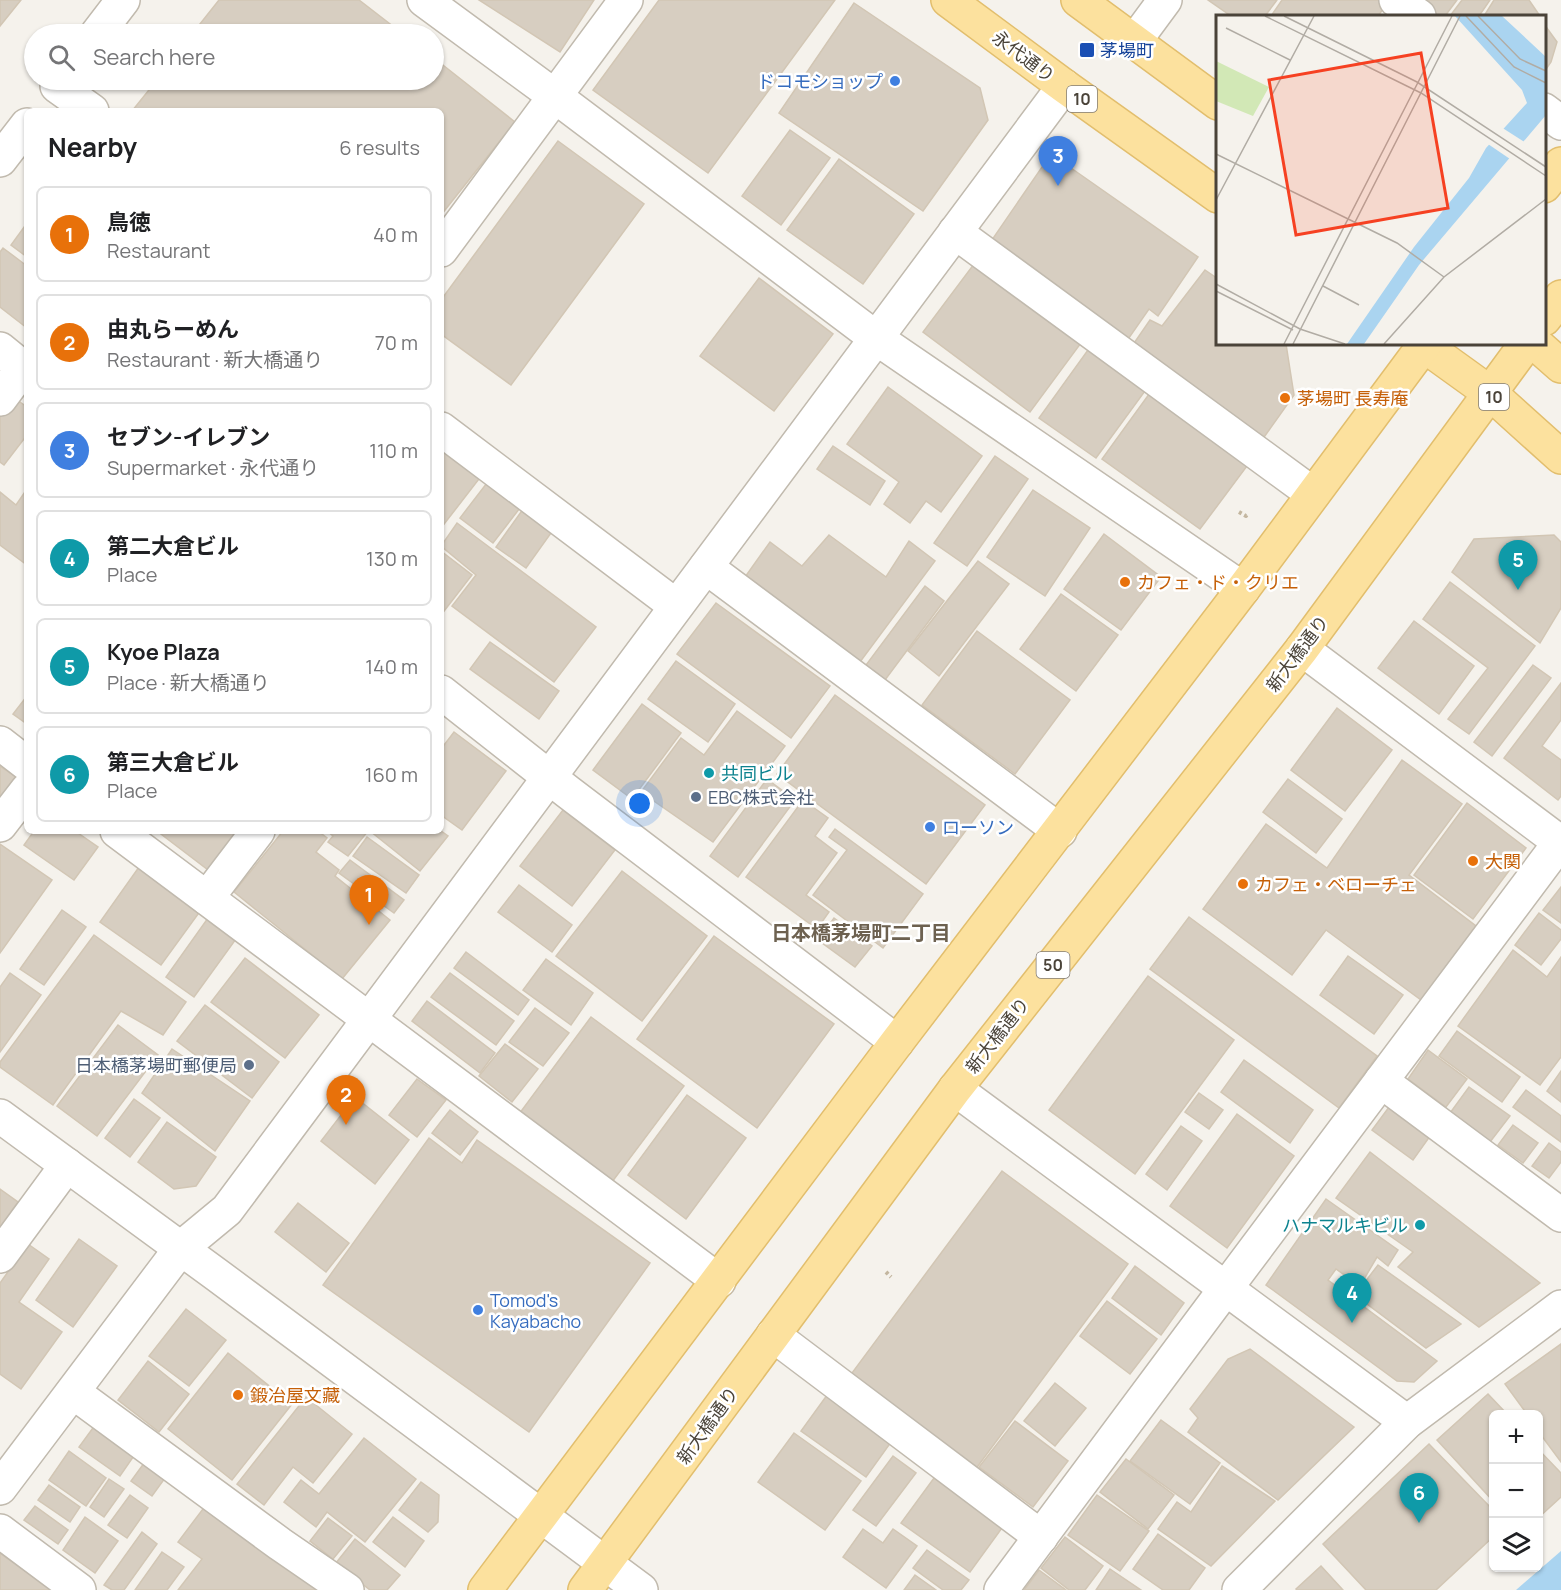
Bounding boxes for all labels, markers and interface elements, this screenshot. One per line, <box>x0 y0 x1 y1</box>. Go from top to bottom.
inset map <box>1216 15 1546 345</box>
search box <box>24 24 444 90</box>
street label: 永代通り <box>988 25 1060 87</box>
place label: 茅場町 <box>1100 38 1154 62</box>
icon: search <box>45 41 78 74</box>
marker: 茅場町 <box>1078 41 1096 59</box>
text: Search here <box>93 42 215 72</box>
place label: ドコモショップ <box>757 69 883 93</box>
marker: ドコモショップ <box>888 74 902 88</box>
road number: 10 <box>1067 86 1097 112</box>
text: Nearby <box>48 129 137 165</box>
text: 6 results <box>339 134 420 161</box>
pin: 3 <box>1038 136 1078 186</box>
text: 鳥徳 <box>107 207 151 237</box>
text: 1 <box>65 221 74 248</box>
text: 40 m <box>373 221 418 248</box>
text: Restaurant <box>107 237 211 264</box>
text: 由丸らーめん <box>107 314 239 344</box>
text: 2 <box>64 329 75 356</box>
text: 70 m <box>375 329 418 356</box>
text: Restaurant · 新大橋通り <box>107 346 323 373</box>
road number: 10 <box>1479 384 1509 410</box>
place label: 茅場町 長寿庵 <box>1297 386 1409 410</box>
marker: 茅場町 長寿庵 <box>1278 391 1292 405</box>
text: セブン-イレブン <box>107 422 270 452</box>
text: 3 <box>64 437 75 464</box>
text: 110 m <box>369 437 418 464</box>
text: Supermarket · 永代通り <box>107 454 319 481</box>
text: 第二大倉ビル <box>107 531 239 561</box>
pin: 5 <box>1498 540 1538 590</box>
text: 4 <box>63 545 76 572</box>
text: 130 m <box>366 545 418 572</box>
text: Place <box>107 561 157 588</box>
place label: カフェ・ド・クリエ <box>1137 570 1299 594</box>
marker: カフェ・ド・クリエ <box>1118 575 1132 589</box>
street label: 新大橋通り <box>1260 610 1334 696</box>
text: Kyoe Plaza <box>107 637 220 667</box>
text: 5 <box>64 653 75 680</box>
text: 140 m <box>365 653 418 680</box>
text: Place · 新大橋通り <box>107 669 270 696</box>
text: 第三大倉ビル <box>107 747 239 777</box>
text: 6 <box>63 761 76 788</box>
text: 160 m <box>365 761 418 788</box>
place label: 共同ビル <box>721 761 793 785</box>
marker: 共同ビル <box>702 766 716 780</box>
text: Place <box>107 777 157 804</box>
place label: EBC株式会社 <box>708 785 814 809</box>
your location <box>625 789 654 818</box>
marker: EBC株式会社 <box>689 790 703 804</box>
place label: ローソン <box>942 815 1014 839</box>
marker: ローソン <box>923 820 937 834</box>
place label: 大関 <box>1485 849 1521 873</box>
marker: 大関 <box>1466 854 1480 868</box>
place label: カフェ・ベローチェ <box>1255 872 1417 896</box>
pin: 1 <box>350 876 388 925</box>
marker: カフェ・ベローチェ <box>1236 877 1250 891</box>
district label: 日本橋茅場町二丁目 <box>771 919 951 946</box>
road number: 50 <box>1036 952 1070 978</box>
street label: 新大橋通り <box>960 992 1034 1078</box>
place label: 日本橋茅場町郵便局 <box>75 1053 237 1077</box>
marker: 日本橋茅場町郵便局 <box>242 1058 256 1072</box>
pin: 2 <box>326 1076 366 1125</box>
place label: ハナマルキビル <box>1282 1213 1408 1237</box>
marker: ハナマルキビル <box>1413 1218 1427 1232</box>
pin: 4 <box>1332 1274 1372 1323</box>
place label: Tomod's Kayabacho <box>490 1288 581 1333</box>
marker: Tomod's Kayabacho <box>471 1303 485 1317</box>
street label: 新大橋通り <box>671 1382 743 1468</box>
place label: 鍛冶屋文藏 <box>250 1383 340 1407</box>
marker: 鍛冶屋文藏 <box>231 1388 245 1402</box>
map controls <box>1489 1410 1543 1572</box>
button: + <box>1489 1410 1543 1464</box>
button: − <box>1489 1464 1543 1518</box>
pin: 6 <box>1400 1474 1438 1523</box>
button: layers <box>1489 1518 1543 1572</box>

